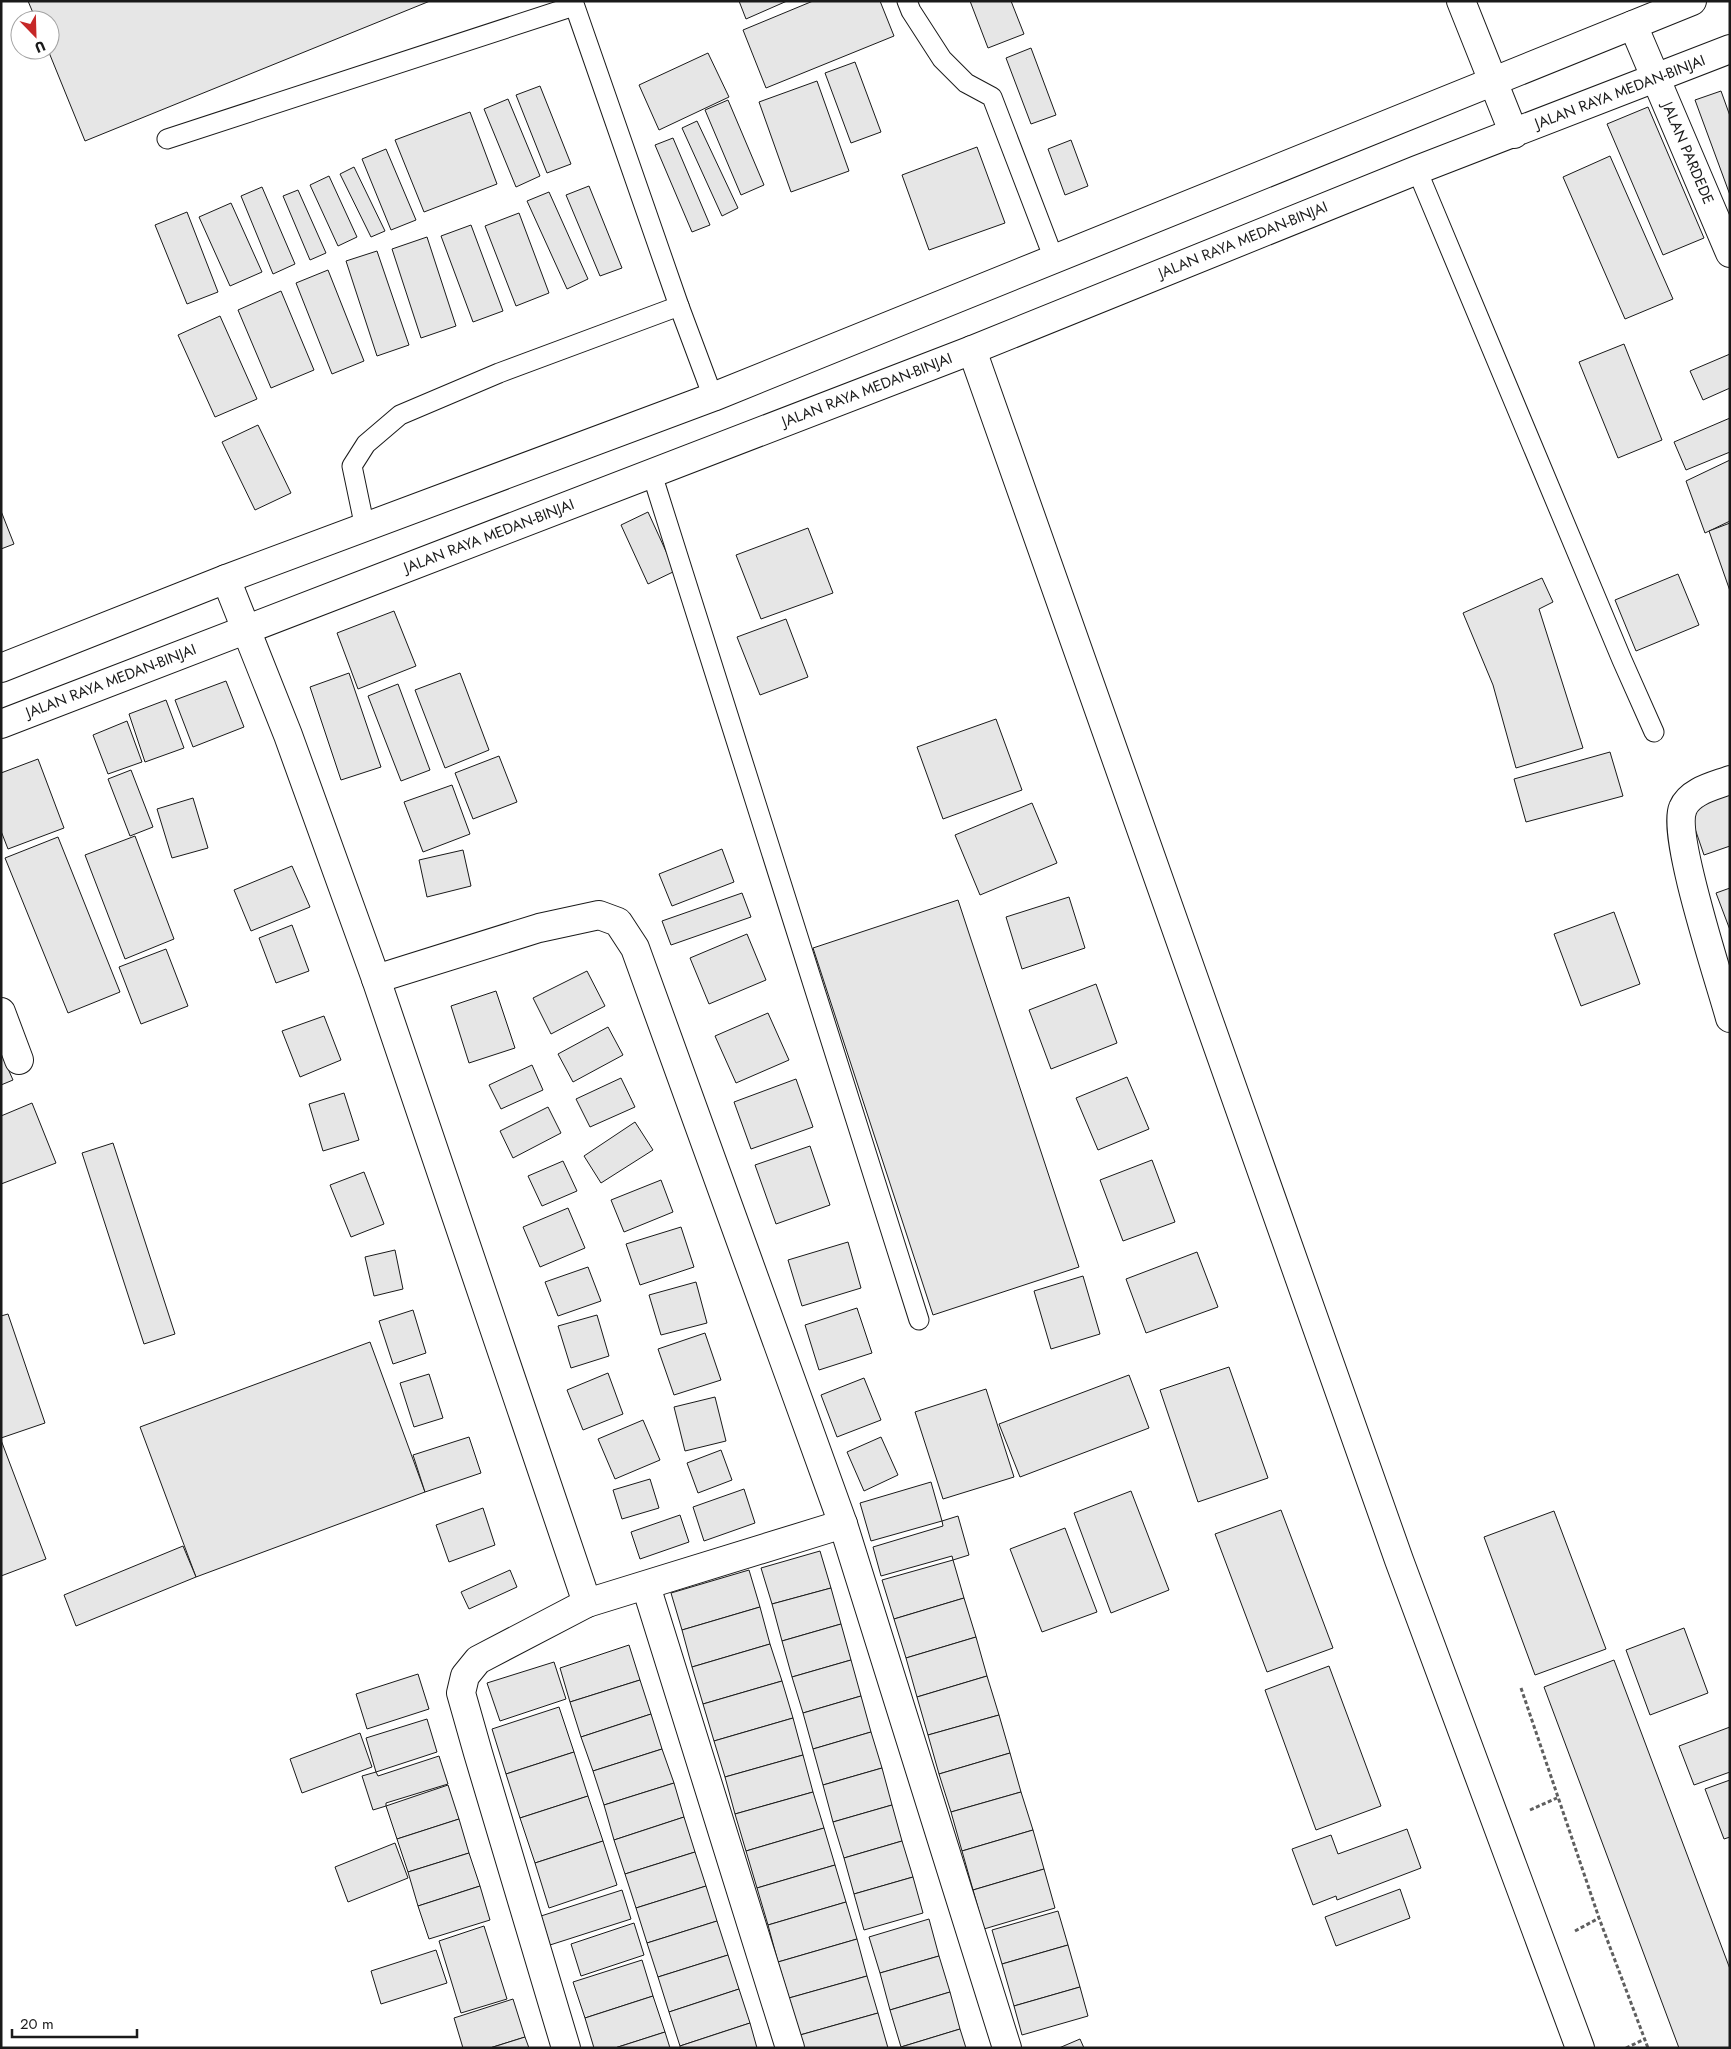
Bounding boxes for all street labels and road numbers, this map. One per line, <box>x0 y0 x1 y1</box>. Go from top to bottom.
street label: JALAN RAYA MEDAN-BINJAI <box>1530 49 1708 135</box>
street label: JALAN PARDEDE <box>1656 97 1719 208</box>
street label: JALAN RAYA MEDAN-BINJAI <box>1153 196 1331 285</box>
street label: JALAN RAYA MEDAN-BINJAI <box>777 347 955 433</box>
street label: JALAN RAYA MEDAN-BINJAI <box>399 493 577 579</box>
street label: JALAN RAYA MEDAN-BINJAI <box>21 638 199 724</box>

